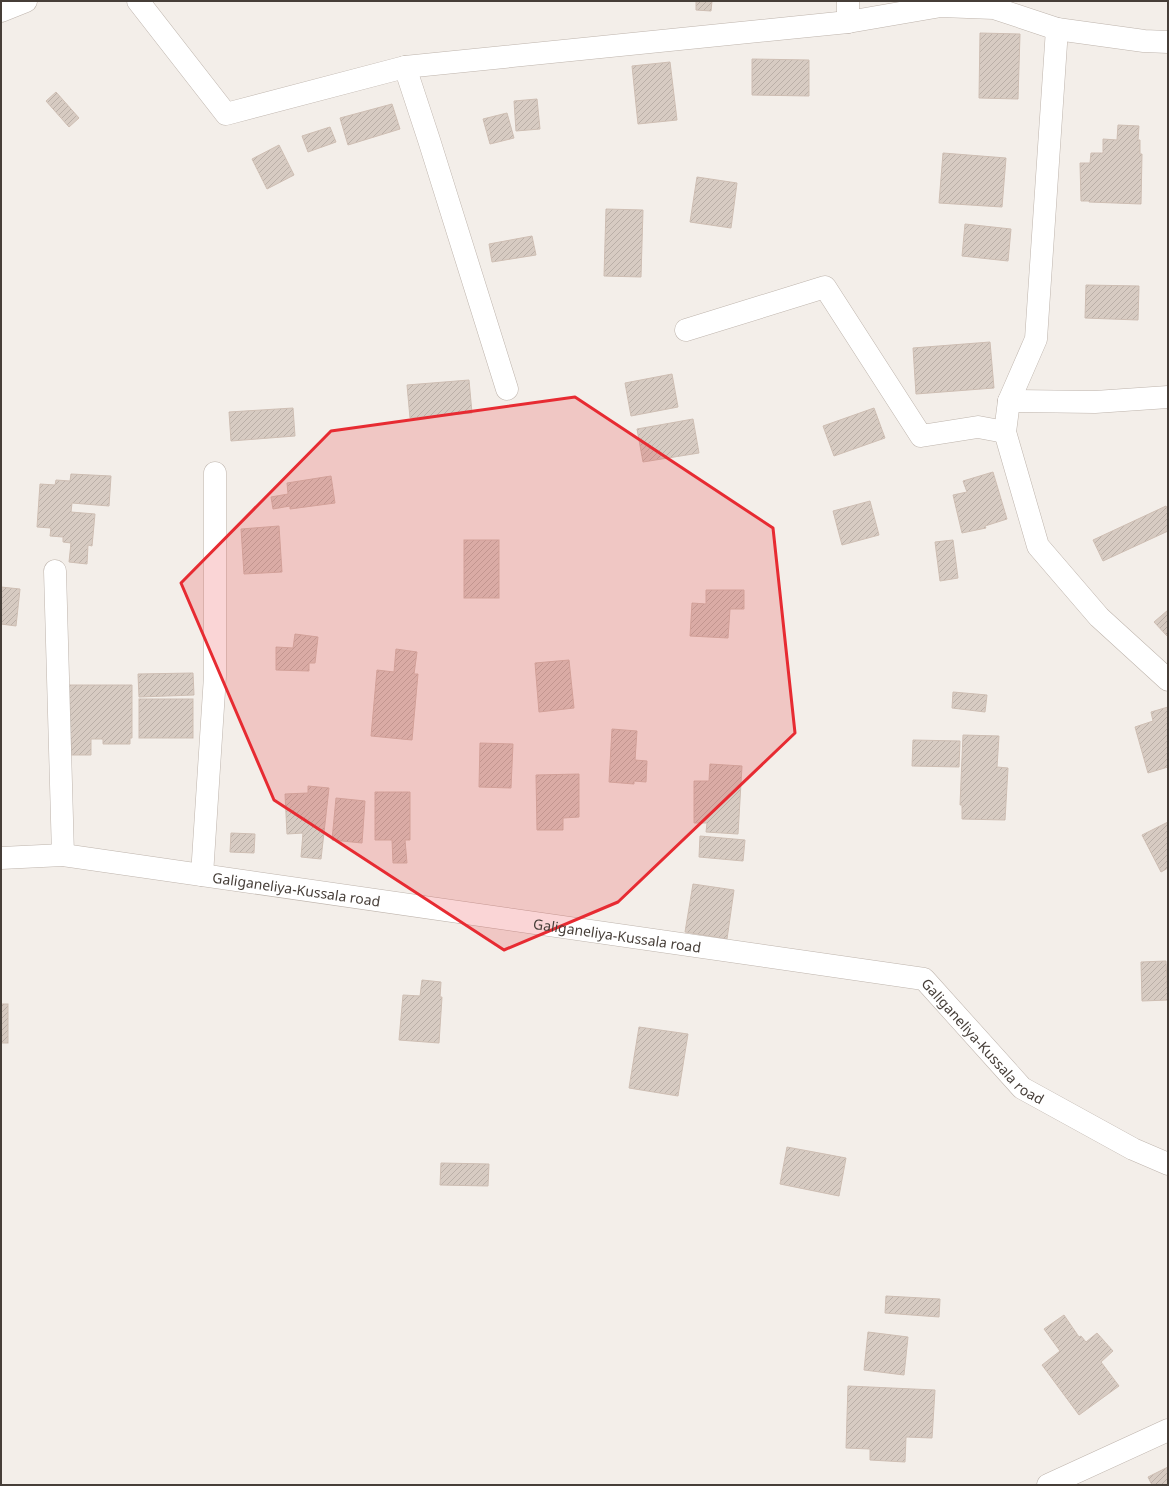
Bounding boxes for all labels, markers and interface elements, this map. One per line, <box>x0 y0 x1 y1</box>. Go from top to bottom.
street label: Galiganeliya-Kussala road <box>211 867 382 910</box>
street label: Galiganeliya-Kussala road <box>532 913 702 956</box>
street label: Galiganeliya-Kussala road <box>918 974 1048 1108</box>

